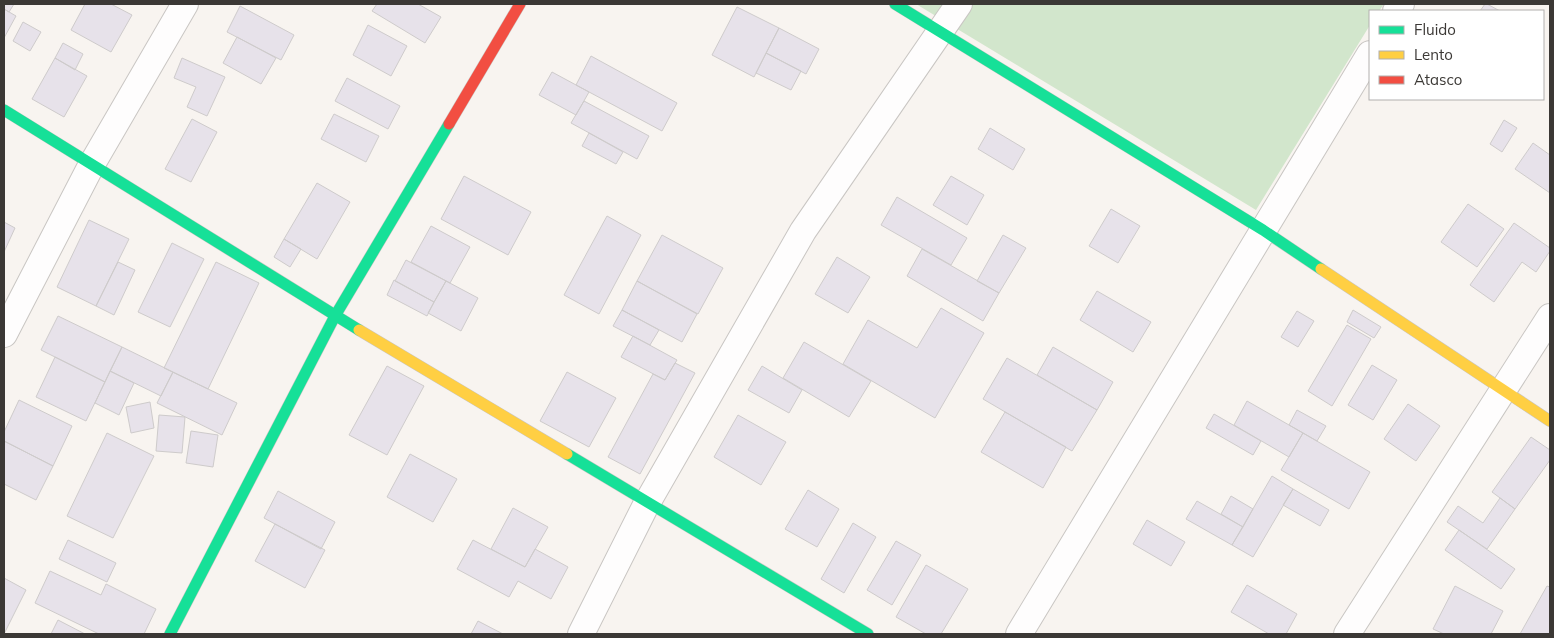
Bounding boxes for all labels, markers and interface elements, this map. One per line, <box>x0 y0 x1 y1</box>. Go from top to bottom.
legend <box>1369 10 1544 100</box>
text: Fluido <box>1414 20 1456 39</box>
text: Lento <box>1414 45 1453 64</box>
text: Atasco <box>1414 70 1462 89</box>

